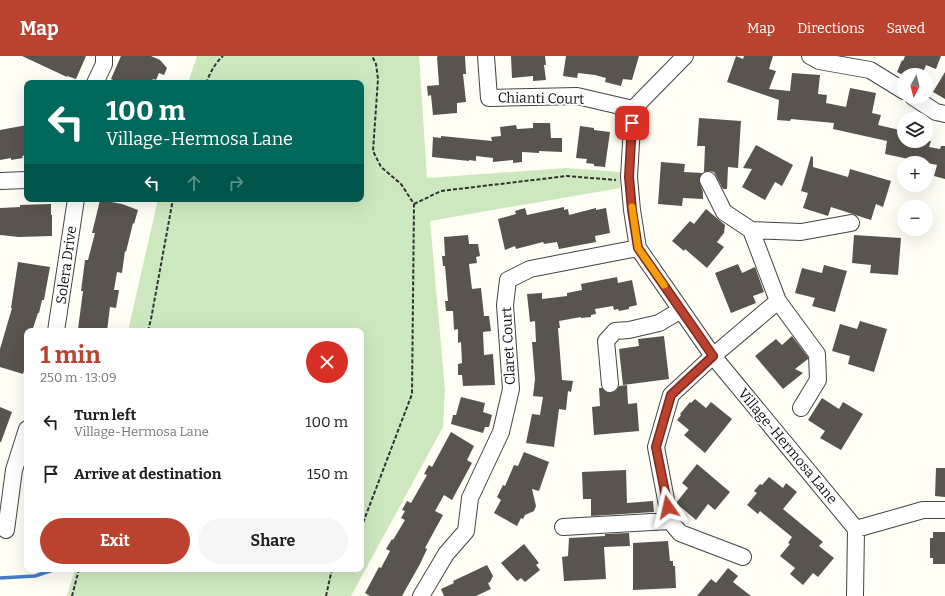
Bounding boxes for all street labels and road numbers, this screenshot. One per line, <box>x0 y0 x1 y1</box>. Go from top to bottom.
street label: Chianti Court <box>498 89 584 108</box>
street label: Solera Drive <box>53 225 80 305</box>
street label: Claret Court <box>498 307 519 385</box>
street label: Village-Hermosa Lane <box>734 385 841 507</box>

